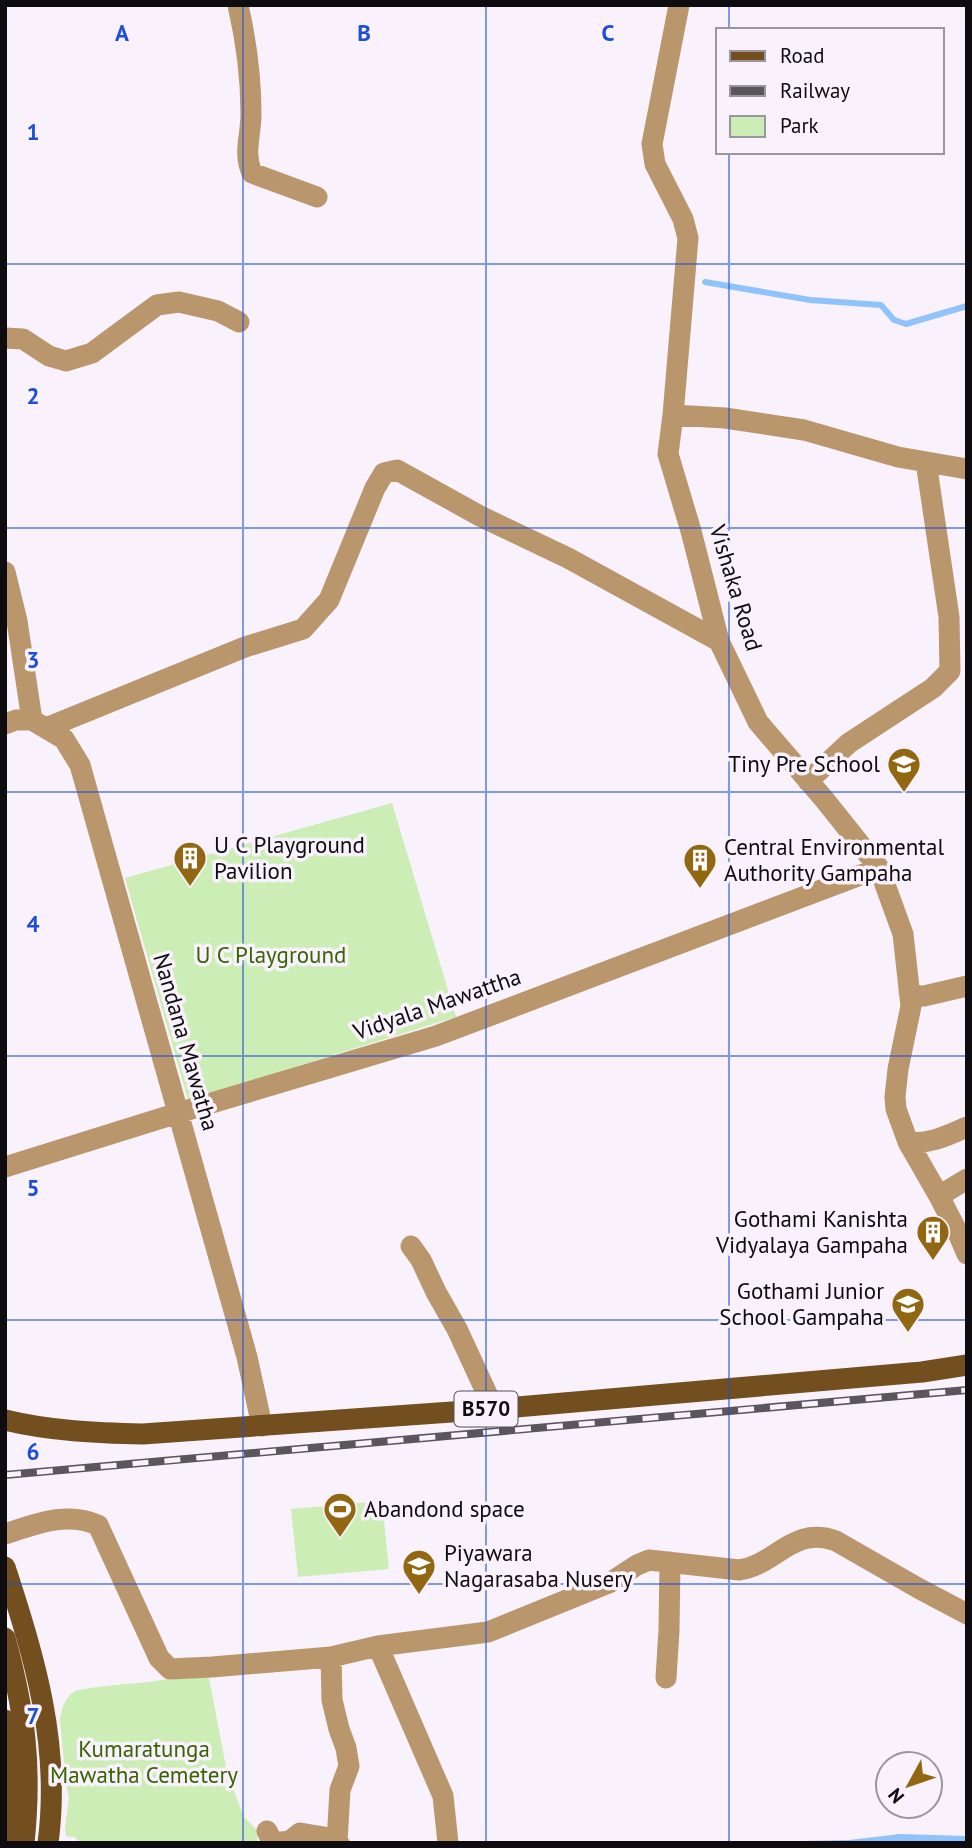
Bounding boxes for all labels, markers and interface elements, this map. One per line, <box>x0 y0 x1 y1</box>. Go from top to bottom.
text: A <box>115 18 129 47</box>
text: B <box>357 18 371 47</box>
text: C <box>602 18 615 47</box>
legend <box>716 28 944 154</box>
text: Road <box>780 42 824 69</box>
text: Railway <box>780 77 850 104</box>
text: Park <box>780 112 819 139</box>
text: 1 <box>26 117 40 146</box>
text: 2 <box>26 381 40 410</box>
street label: Vishaka Road <box>703 520 769 654</box>
text: 3 <box>26 645 40 674</box>
school or university icon: Tiny Pre School <box>885 745 923 794</box>
place label: Tiny Pre School <box>728 749 880 778</box>
place label: U C Playground Pavilion <box>214 830 365 885</box>
place label: Central Environmental Authority Gampaha <box>724 832 945 887</box>
building icon: U C Playground Pavilion <box>171 839 209 888</box>
building icon: Central Environmental Authority Gampaha <box>681 841 719 890</box>
text: 4 <box>26 909 40 938</box>
park label: U C Playground <box>196 940 346 969</box>
street label: Nandana Mawatha <box>147 950 226 1134</box>
street label: Vidyala Mawattha <box>348 961 525 1046</box>
text: 5 <box>26 1173 40 1202</box>
place label: Gothami Kanishta Vidyalaya Gampaha <box>715 1204 908 1259</box>
building icon: Gothami Kanishta Vidyalaya Gampaha <box>914 1213 952 1262</box>
place label: Gothami Junior School Gampaha <box>719 1276 884 1331</box>
school or university icon: Gothami Junior School Gampaha <box>889 1285 927 1334</box>
road number: B570 <box>454 1392 518 1426</box>
text: 6 <box>26 1437 40 1466</box>
sports icon: Abandond space <box>321 1490 359 1539</box>
place label: Abandond space <box>364 1494 525 1523</box>
place label: Piyawara Nagarasaba Nusery <box>444 1538 633 1593</box>
school or university icon: Piyawara Nagarasaba Nusery <box>400 1547 438 1596</box>
text: 7 <box>26 1701 40 1730</box>
park label: Kumaratunga Mawatha Cemetery <box>50 1734 238 1789</box>
north arrow <box>874 1750 944 1820</box>
text: N <box>883 1783 909 1808</box>

